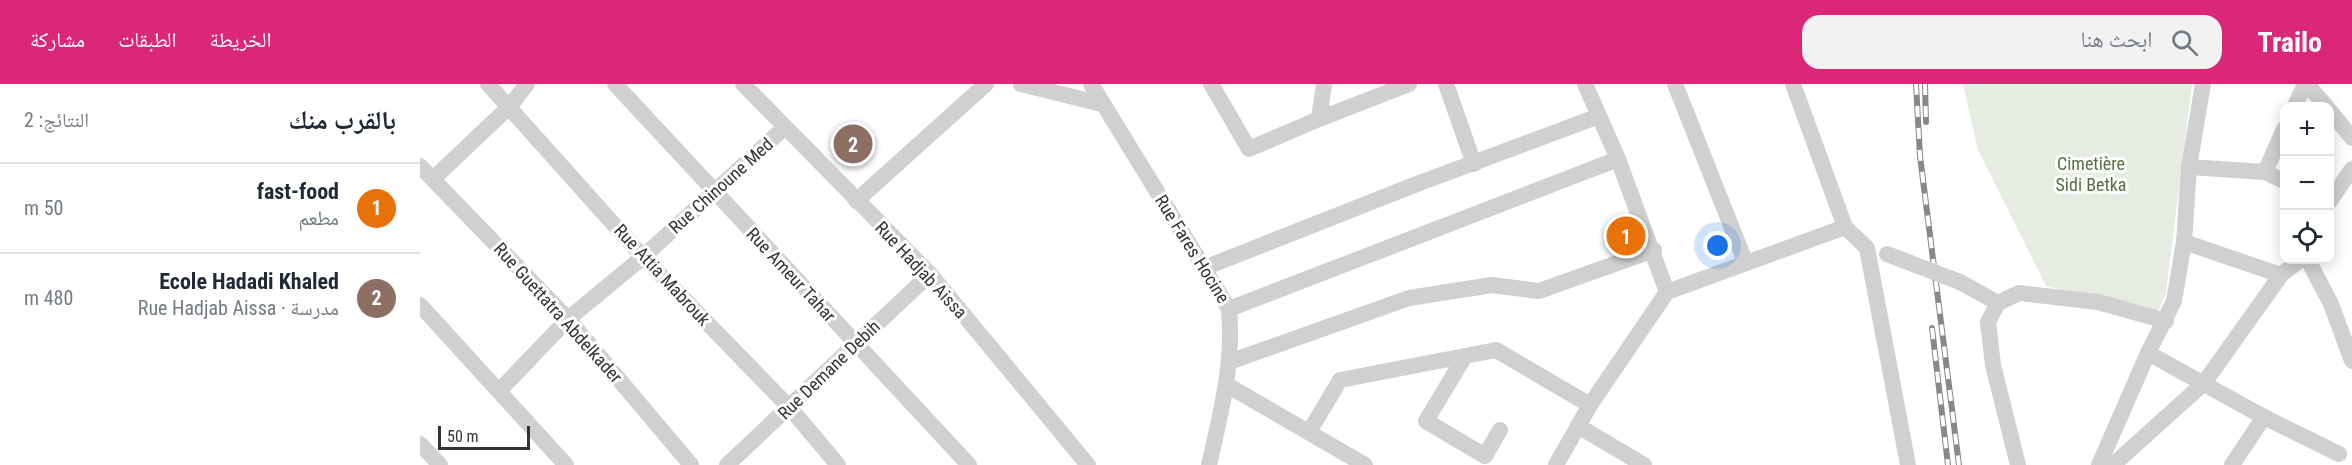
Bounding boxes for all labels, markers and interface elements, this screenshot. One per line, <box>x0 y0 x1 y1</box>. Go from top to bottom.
search box <box>1802 15 2222 69</box>
icon: search <box>2168 26 2201 59</box>
text: Trailo <box>2258 26 2322 59</box>
text: ابحث هنا <box>2080 27 2153 52</box>
text: مشاركة <box>30 28 85 52</box>
text: الطبقات <box>118 28 177 52</box>
text: الخريطة <box>210 28 271 52</box>
map controls <box>2280 102 2334 264</box>
button: + <box>2280 102 2334 156</box>
text: بالقرب منك <box>289 105 396 135</box>
text: النتائج: 2 <box>24 108 89 132</box>
pin: 2 <box>834 122 872 166</box>
street label: Rue Chinoune Med <box>664 133 777 238</box>
park label: Cimetière Sidi Betka <box>2056 153 2126 195</box>
button: − <box>2280 156 2334 210</box>
text: fast-food <box>257 179 339 204</box>
street label: Rue Fares Hocine <box>1151 191 1234 307</box>
text: 50 m <box>24 196 63 220</box>
text: 1 <box>371 196 382 220</box>
text: مطعم <box>298 206 339 230</box>
button: locate <box>2280 210 2334 264</box>
pin: 1 <box>1606 214 1646 258</box>
street label: Rue Hadjab Aissa <box>871 217 972 322</box>
street label: Rue Attia Mabrouk <box>610 220 715 330</box>
street label: Rue Ameur Tahar <box>742 223 841 326</box>
your location <box>1703 231 1732 260</box>
street label: Rue Guettatra Abdelkader <box>490 238 627 387</box>
text: Ecole Hadadi Khaled <box>159 269 339 294</box>
text: 480 m <box>24 286 73 310</box>
text: 2 <box>371 286 382 310</box>
text: مدرسة · Rue Hadjab Aissa <box>138 296 339 320</box>
street label: Rue Demane Debih <box>773 316 884 424</box>
scale bar <box>438 423 530 450</box>
text: 50 m <box>447 427 479 446</box>

